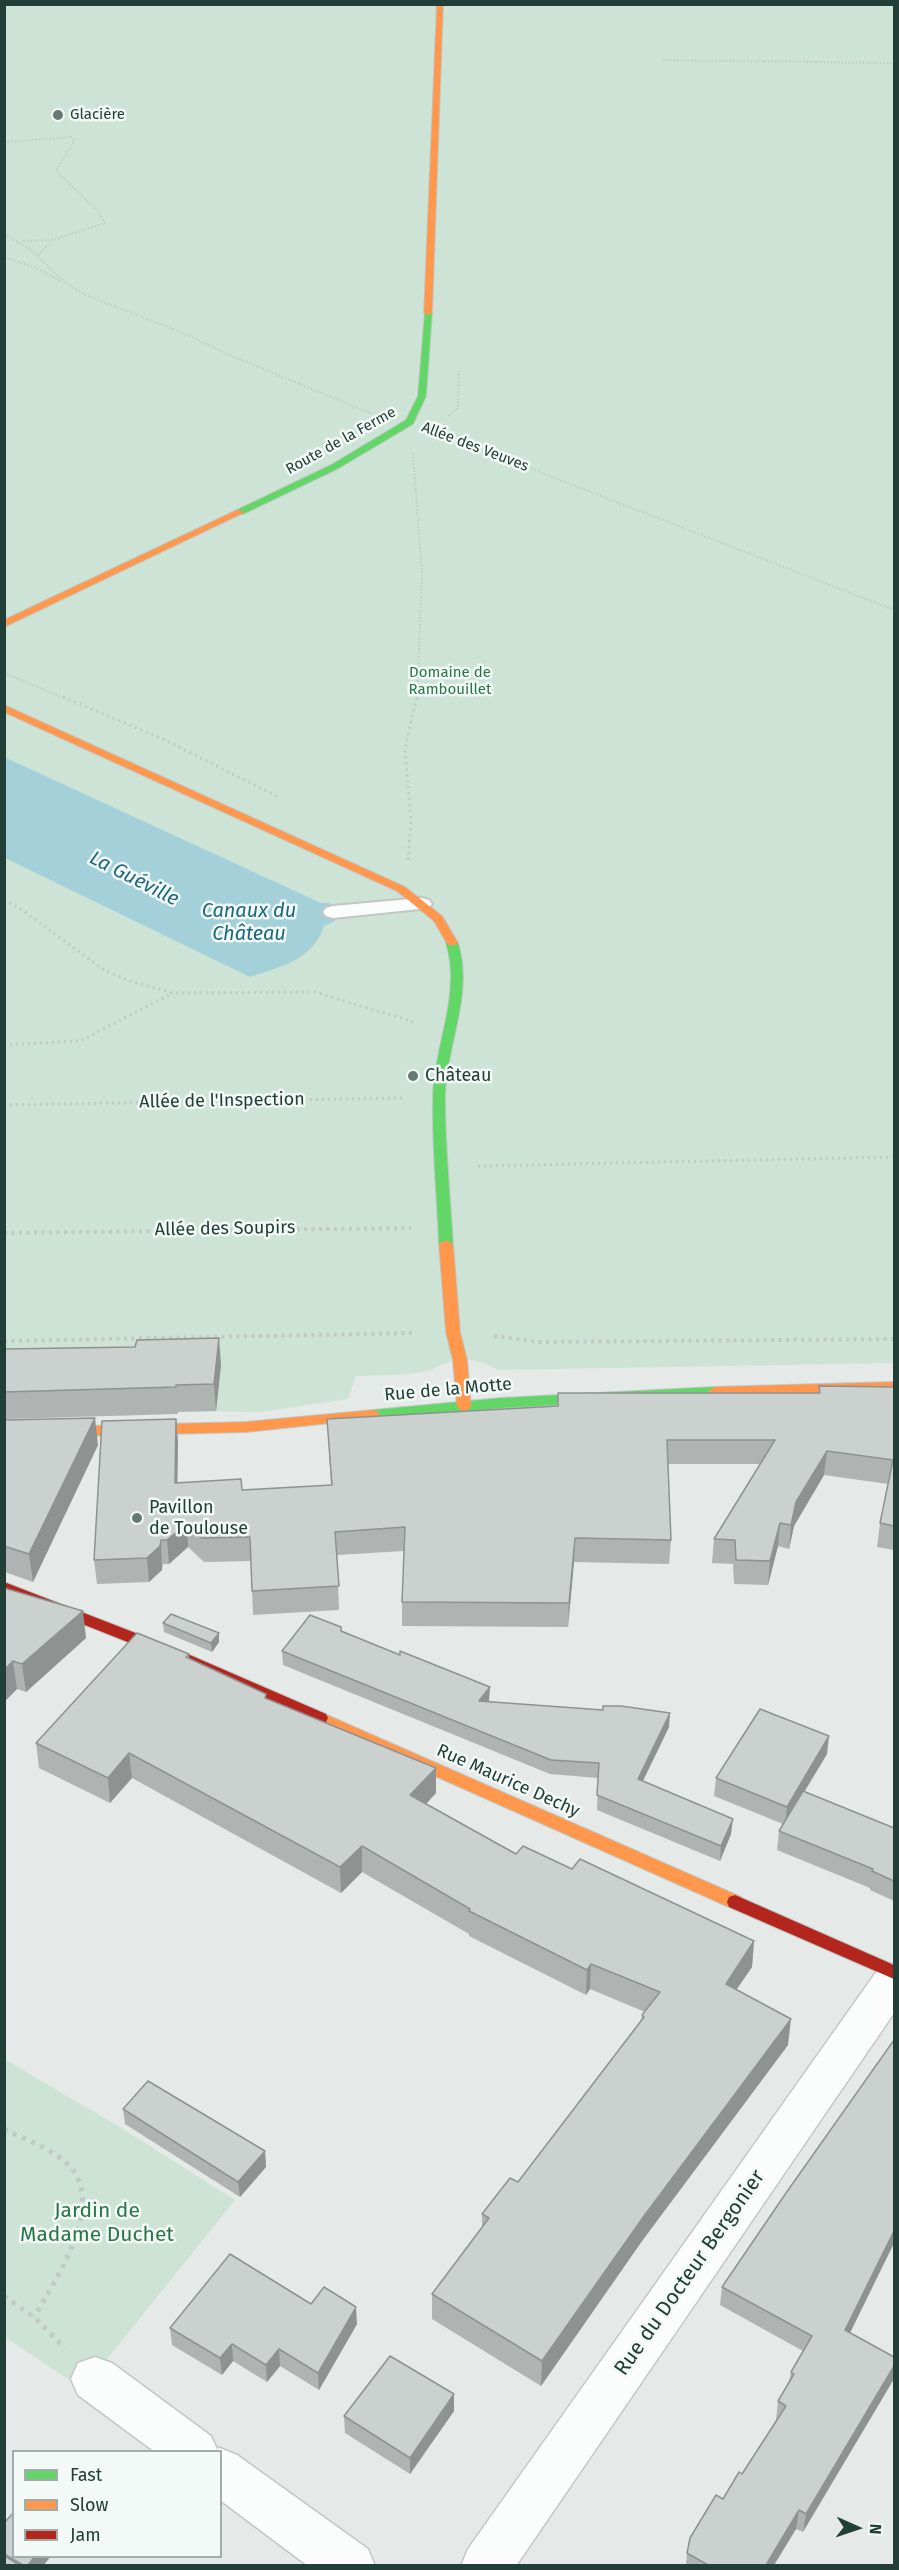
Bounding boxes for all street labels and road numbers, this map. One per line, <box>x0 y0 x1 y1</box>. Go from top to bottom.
street label: Route de la Ferme <box>283 403 399 479</box>
street label: Allée des Veuves <box>419 418 531 476</box>
street label: Allée de l'Inspection <box>139 1089 305 1113</box>
street label: Allée des Soupirs <box>155 1217 295 1241</box>
street label: Rue de la Motte <box>383 1374 513 1406</box>
street label: Rue Maurice Dechy <box>433 1740 583 1822</box>
street label: Rue du Docteur Bergonier <box>609 2165 771 2381</box>

